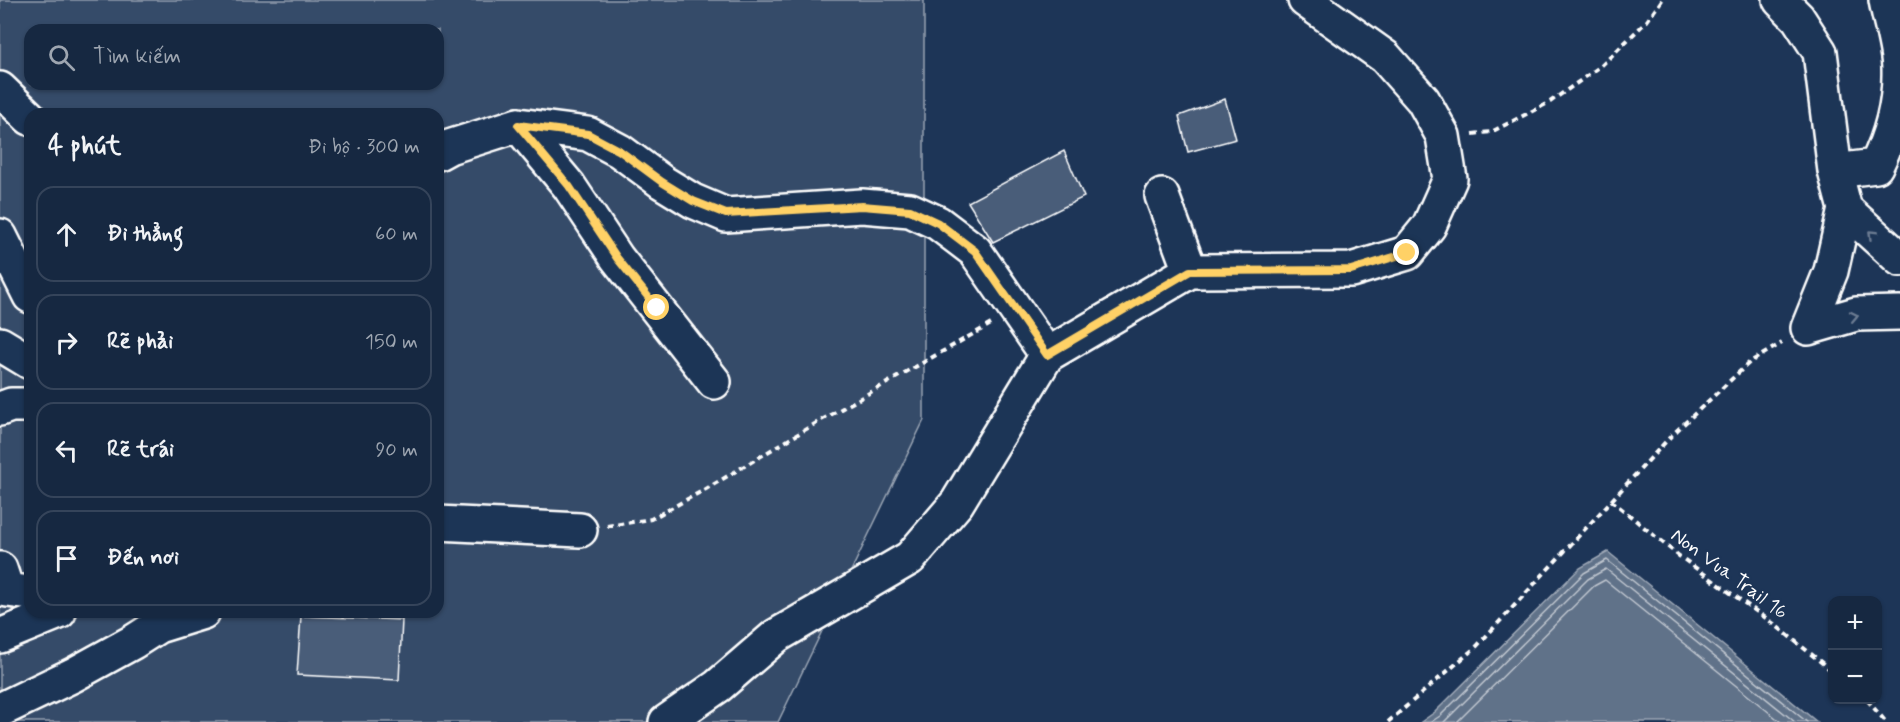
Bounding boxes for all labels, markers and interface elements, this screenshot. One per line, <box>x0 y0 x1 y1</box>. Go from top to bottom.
search box <box>24 24 444 90</box>
icon: search <box>45 41 78 74</box>
text: Tìm kiếm <box>93 43 181 71</box>
text: 4 phút <box>48 130 121 164</box>
text: Đi bộ · 300 m <box>308 134 420 161</box>
icon: ahead <box>50 218 83 251</box>
text: Đi thẳng <box>107 220 183 248</box>
text: 60 m <box>375 221 418 248</box>
one-way arrow <box>1869 231 1880 242</box>
route end <box>1393 239 1419 265</box>
route start <box>643 294 669 320</box>
one-way arrow <box>1848 310 1858 323</box>
icon: right <box>50 326 83 359</box>
text: Rẽ phải <box>107 328 173 356</box>
text: 150 m <box>365 329 418 356</box>
icon: left <box>50 434 83 467</box>
text: Rẽ trái <box>107 436 174 464</box>
text: 90 m <box>375 437 418 464</box>
street label: Non Vua Trail 16 <box>1665 522 1793 626</box>
icon: arrive <box>50 542 83 575</box>
text: Đến nơi <box>107 544 179 572</box>
map controls <box>1828 596 1882 704</box>
button: + <box>1828 596 1882 650</box>
button: − <box>1828 650 1882 704</box>

